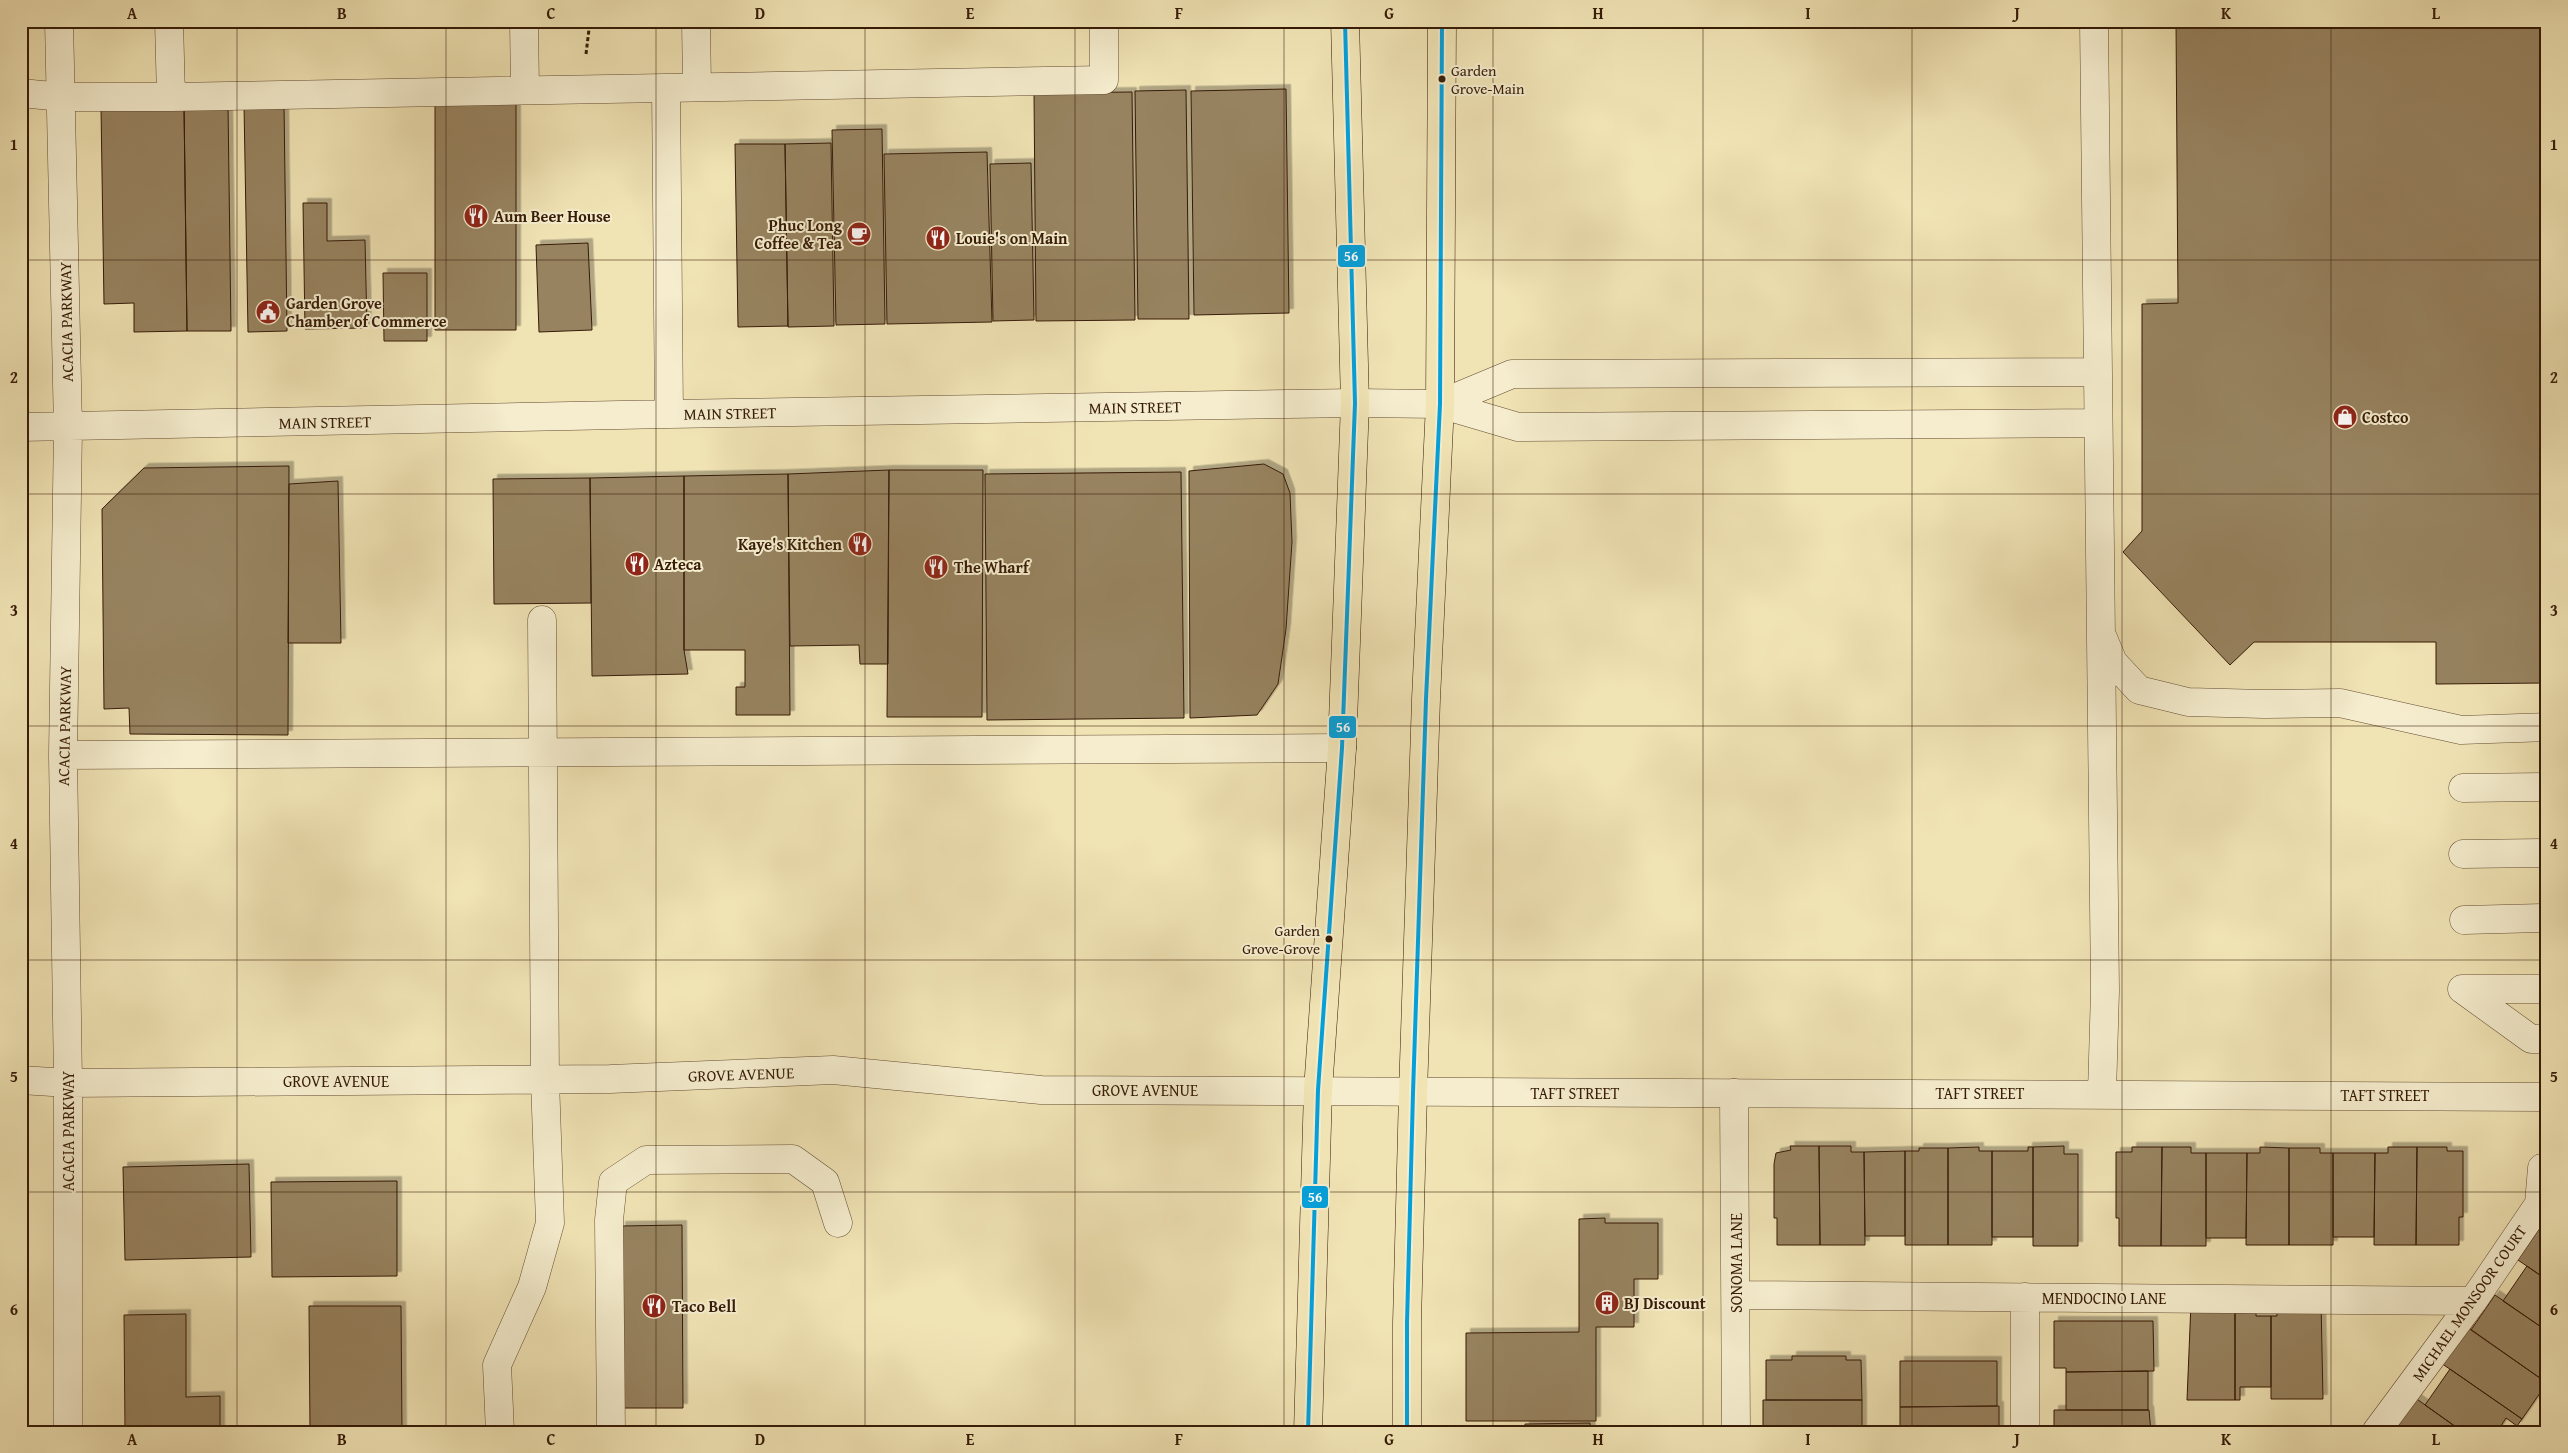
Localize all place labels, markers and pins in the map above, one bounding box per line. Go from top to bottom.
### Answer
place label: Garden Grove-Main [1451,60,1525,99]
marker: Garden Grove-Main [1437,74,1447,84]
restaurant icon: Aum Beer House [463,203,489,229]
place label: Aum Beer House [494,204,611,228]
place label: Phuc Long Coffee & Tea [754,213,843,255]
cafe icon: Phuc Long Coffee & Tea [846,221,872,247]
restaurant icon: Louie's on Main [925,225,951,251]
place label: Louie's on Main [956,226,1068,250]
place label: Garden Grove Chamber of Commerce [286,291,447,333]
public building icon: Garden Grove Chamber of Commerce [255,299,281,325]
shop icon: Costco [2332,404,2358,430]
place label: Costco [2362,405,2409,429]
restaurant icon: Kaye's Kitchen [847,531,873,557]
place label: Kaye's Kitchen [738,532,843,556]
restaurant icon: Azteca [624,551,650,577]
place label: Azteca [654,552,702,576]
restaurant icon: The Wharf [923,554,949,580]
place label: The Wharf [954,555,1031,579]
place label: Garden Grove-Grove [1242,920,1321,959]
marker: Garden Grove-Grove [1324,934,1334,944]
building icon: BJ Discount [1594,1290,1620,1316]
place label: BJ Discount [1624,1291,1706,1315]
restaurant icon: Taco Bell [641,1293,667,1319]
place label: Taco Bell [672,1294,736,1318]

